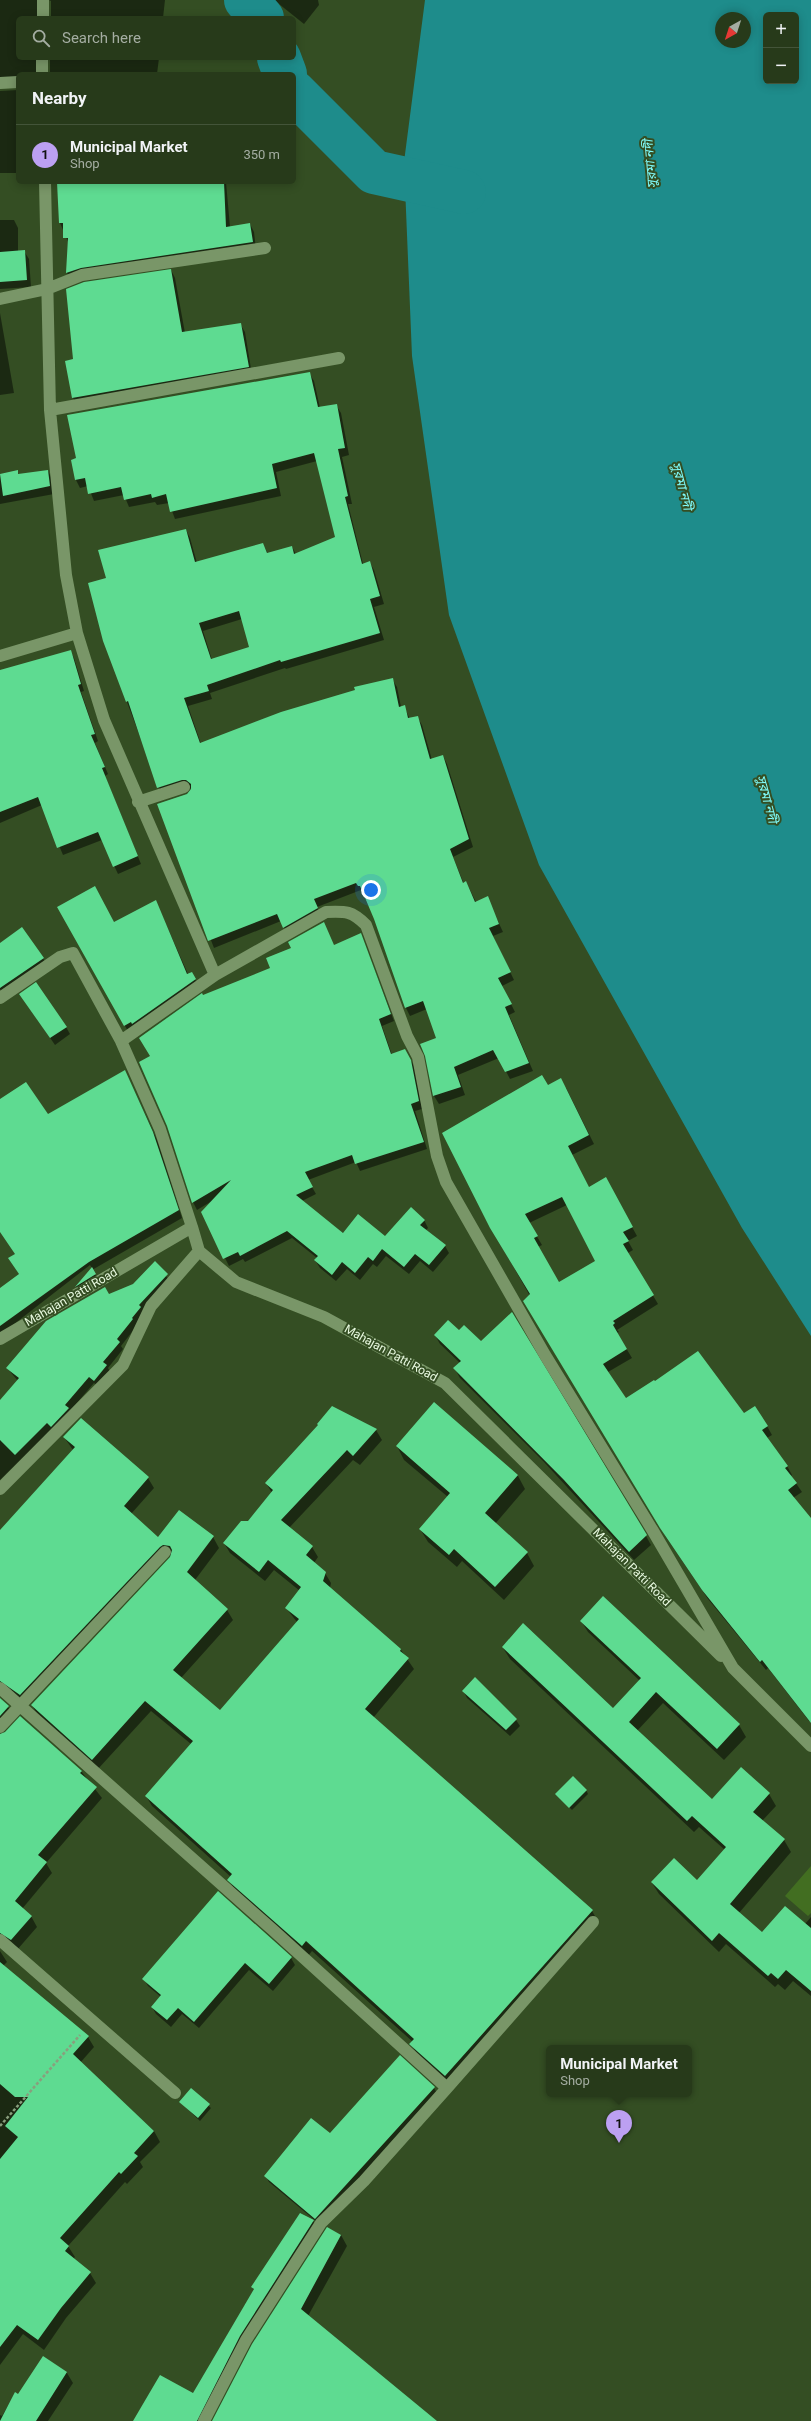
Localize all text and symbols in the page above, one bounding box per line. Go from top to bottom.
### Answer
north arrow [715,12,751,48]
map controls [763,12,799,84]
button: + [763,12,799,48]
search box [16,16,296,60]
icon: search [30,27,52,49]
text: Search here [62,29,141,47]
button: − [763,48,799,84]
text: Nearby [32,88,87,108]
water label: সুরমা নদী [640,136,660,189]
text: Municipal Market [70,138,188,156]
text: 1 [41,147,49,162]
text: 350 m [243,147,280,162]
text: Shop [70,156,100,171]
water label: সুরমা নদী [668,460,696,514]
water label: সুরমা নদী [753,773,781,827]
your location [361,880,381,900]
street label: Mahajan Patti Road [22,1265,120,1329]
street label: Mahajan Patti Road [342,1322,440,1384]
street label: Mahajan Patti Road [590,1525,674,1609]
popup [546,2045,692,2097]
text: Municipal Market [560,2055,678,2073]
text: Shop [560,2073,590,2088]
pin: 1 [606,2110,632,2143]

